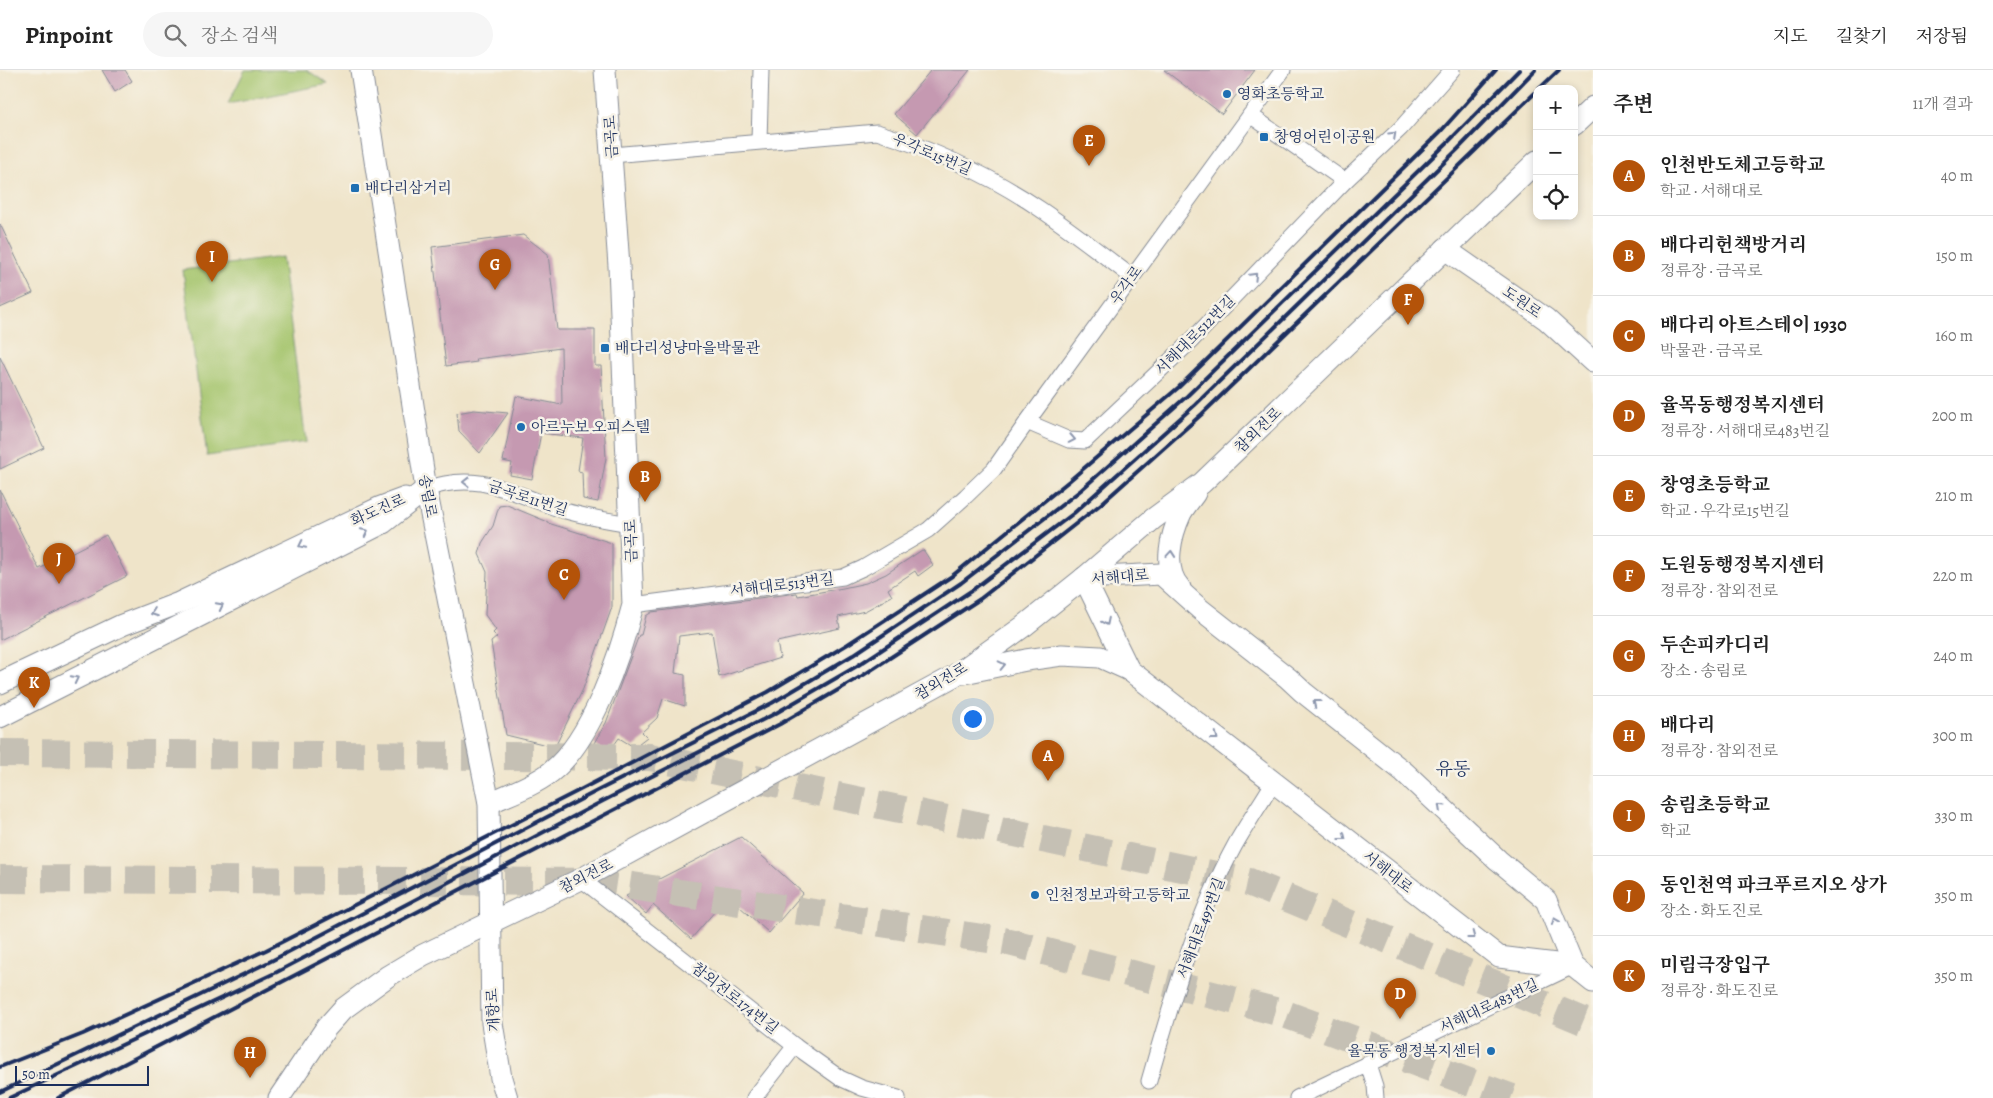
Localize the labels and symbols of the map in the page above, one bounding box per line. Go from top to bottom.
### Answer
place label: 영화초등학교 [1237,84,1324,104]
marker: 영화초등학교 [1221,88,1233,100]
street label: 금곡로 [599,114,622,159]
pin: E [1073,125,1105,166]
place label: 창영어린이공원 [1274,127,1375,147]
street label: 우각로15번길 [889,128,975,180]
marker: 창영어린이공원 [1258,131,1270,143]
one-way arrow [1388,132,1397,141]
place label: 배다리삼거리 [365,178,452,198]
marker: 배다리삼거리 [349,182,361,194]
pin: I [196,241,228,282]
pin: G [479,249,511,290]
street label: 우각로 [1105,261,1147,308]
one-way arrow [1248,272,1257,281]
street label: 도원로 [1498,281,1546,323]
pin: F [1392,284,1424,325]
street label: 서해대로512번길 [1151,291,1239,379]
place label: 배다리성냥마을박물관 [615,338,760,358]
marker: 배다리성냥마을박물관 [599,342,611,354]
street label: 참외전로 [1230,402,1286,457]
place label: 아르누보 오피스텔 [531,417,650,437]
marker: 아르누보 오피스텔 [515,421,527,433]
one-way arrow [1068,434,1077,444]
pin: B [629,461,661,502]
street label: 송림로 [414,473,442,520]
street label: 금곡로11번길 [486,476,570,520]
one-way arrow [462,477,470,487]
street label: 화도진로 [347,489,409,531]
street label: 금곡로 [620,518,642,563]
one-way arrow [359,528,368,538]
one-way arrow [298,538,307,548]
pin: J [43,543,75,584]
one-way arrow [1165,550,1176,558]
pin: C [548,559,580,600]
street label: 서해대로 [1090,564,1150,589]
street label: 서해대로513번길 [729,569,835,601]
one-way arrow [215,602,224,612]
one-way arrow [150,607,159,617]
one-way arrow [1100,617,1110,626]
street label: 참외전로 [911,657,971,704]
one-way arrow [998,660,1006,671]
pin: K [18,667,50,708]
one-way arrow [70,675,79,685]
one-way arrow [1313,700,1322,709]
your location [960,706,986,732]
one-way arrow [1209,732,1218,740]
pin: A [1032,740,1064,781]
district label: 유동 [1436,757,1470,781]
one-way arrow [1438,804,1447,813]
one-way arrow [1337,831,1347,840]
street label: 서해대로 [1359,846,1417,898]
street label: 참외전로 [556,854,617,898]
street label: 서해대로497번길 [1173,875,1229,981]
place label: 인천정보과학고등학교 [1045,885,1190,905]
marker: 인천정보과학고등학교 [1029,889,1041,901]
one-way arrow [1550,917,1561,926]
one-way arrow [1466,930,1476,939]
street label: 참외전로174번길 [687,958,783,1038]
street label: 서해대로483번길 [1436,974,1542,1038]
pin: D [1384,978,1416,1019]
street label: 개항로 [482,987,504,1032]
pin: H [234,1037,266,1078]
place label: 율목동 행정복지센터 [1348,1041,1481,1061]
marker: 율목동 행정복지센터 [1485,1045,1497,1057]
scale bar [15,1063,149,1086]

